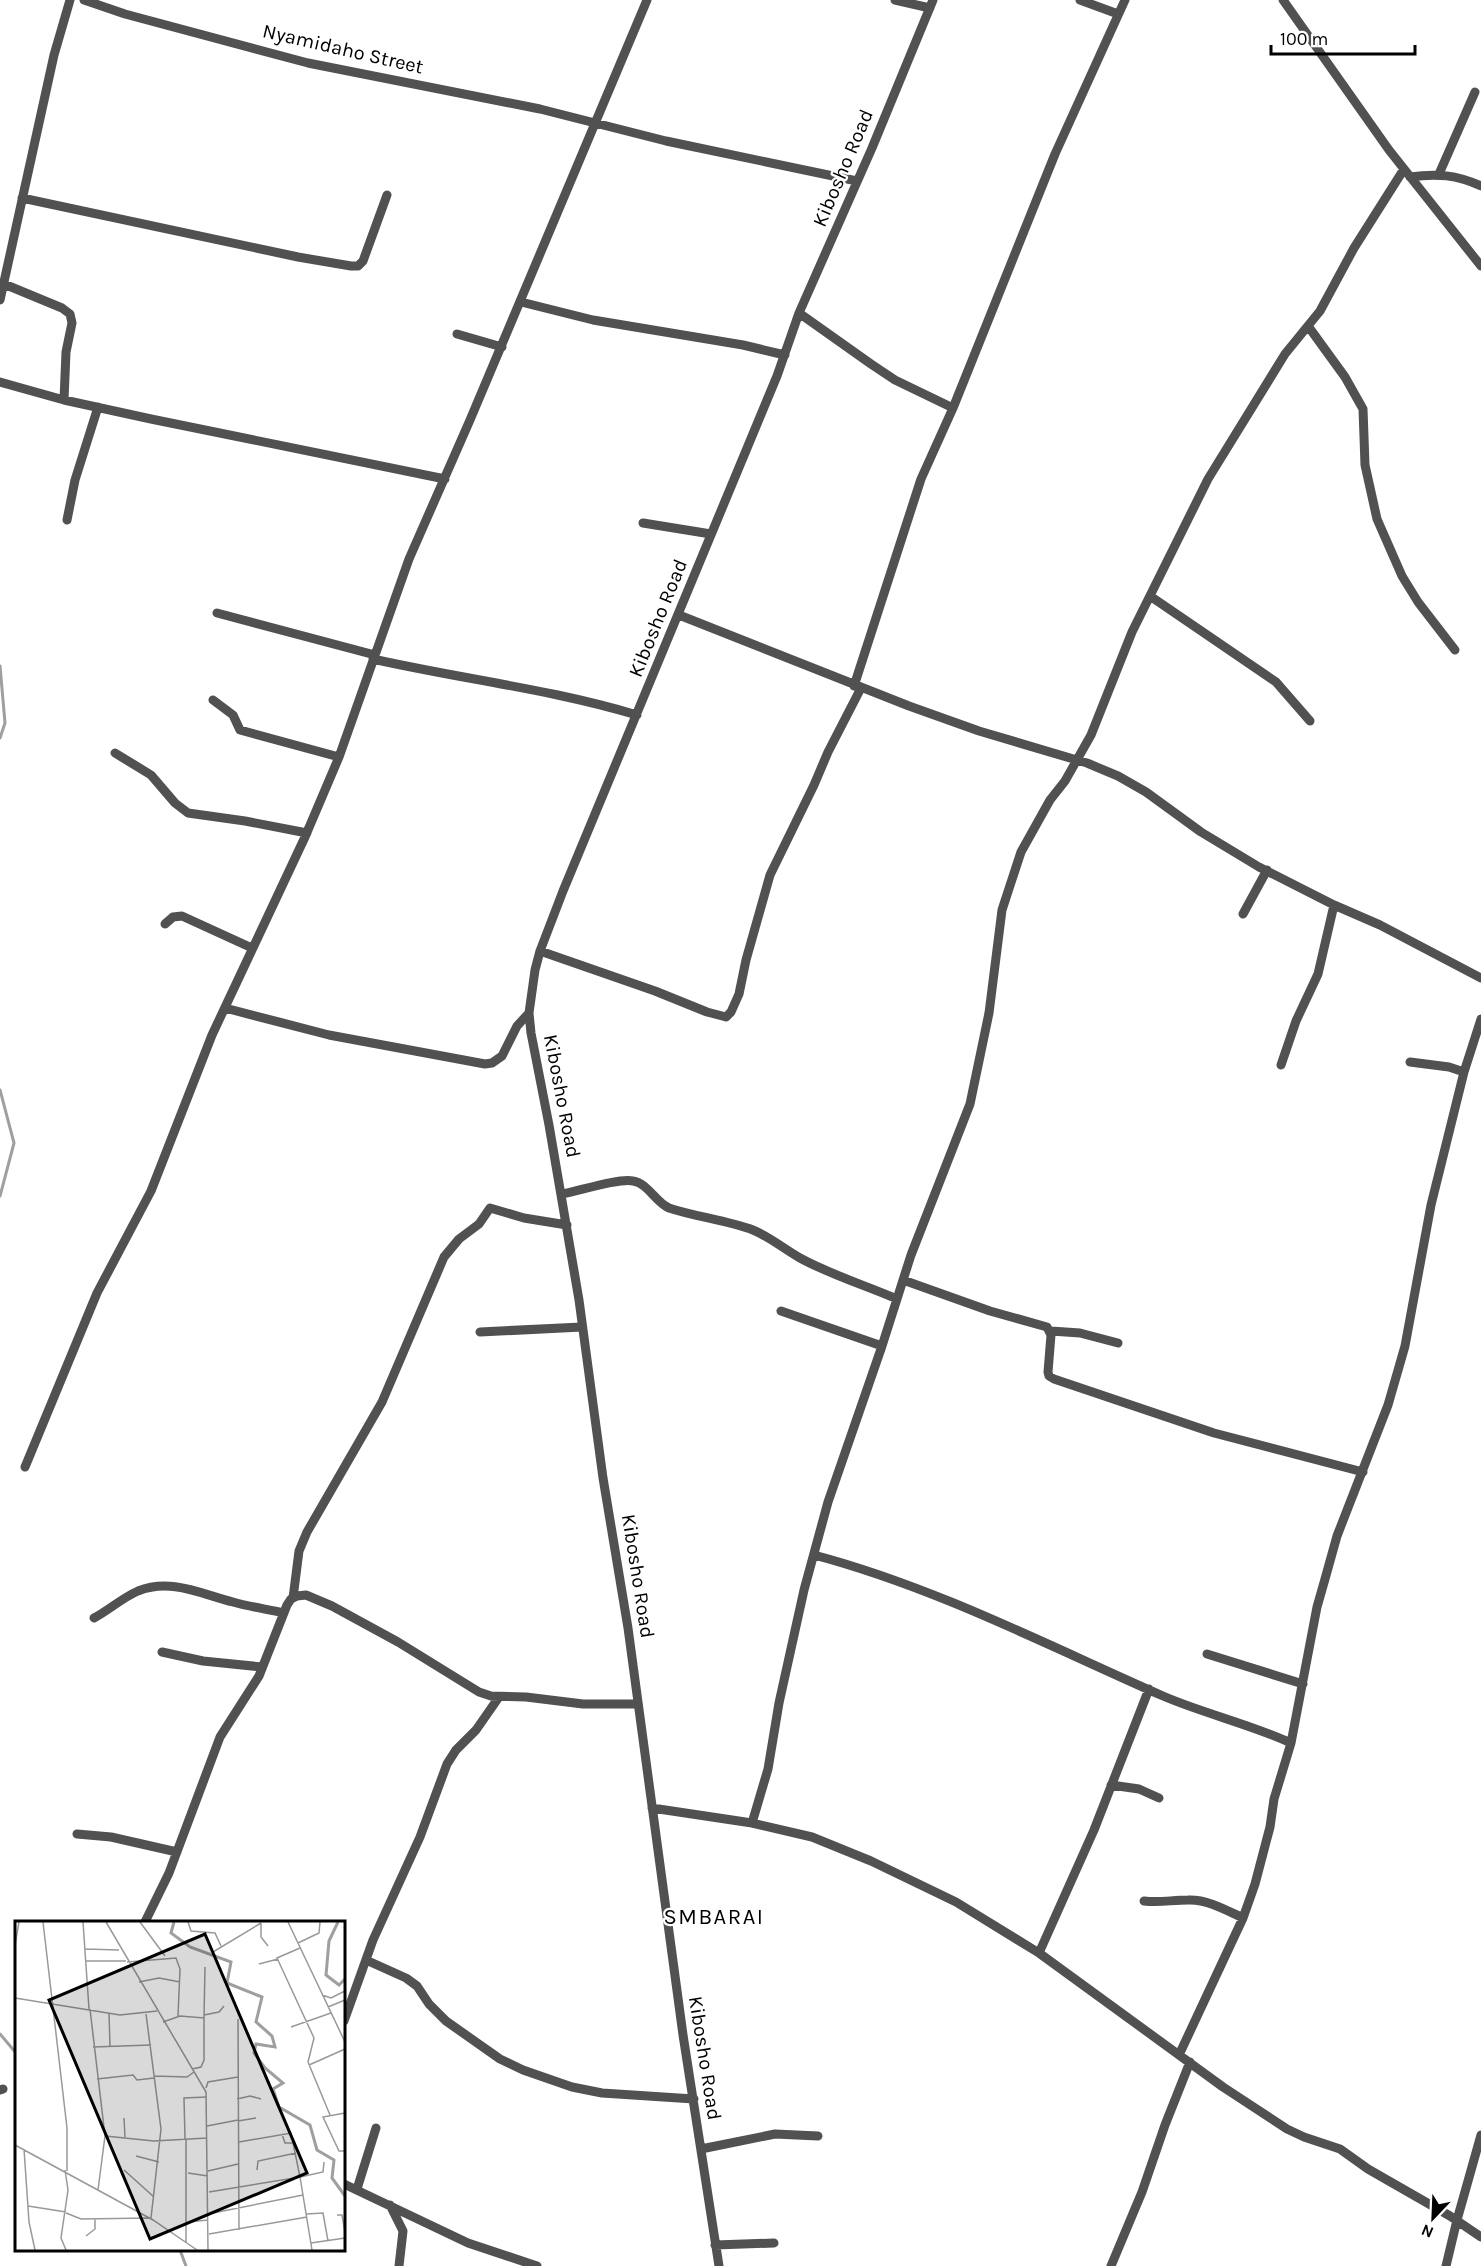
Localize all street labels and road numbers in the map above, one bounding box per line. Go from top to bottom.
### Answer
street label: Nyamidaho Street [260,19,426,79]
street label: Kibosho Road [808,106,878,230]
street label: Kibosho Road [624,556,692,680]
street label: Kibosho Road [539,1032,585,1160]
street label: Kibosho Road [617,1512,659,1640]
street label: Kibosho Road [684,1994,726,2122]

